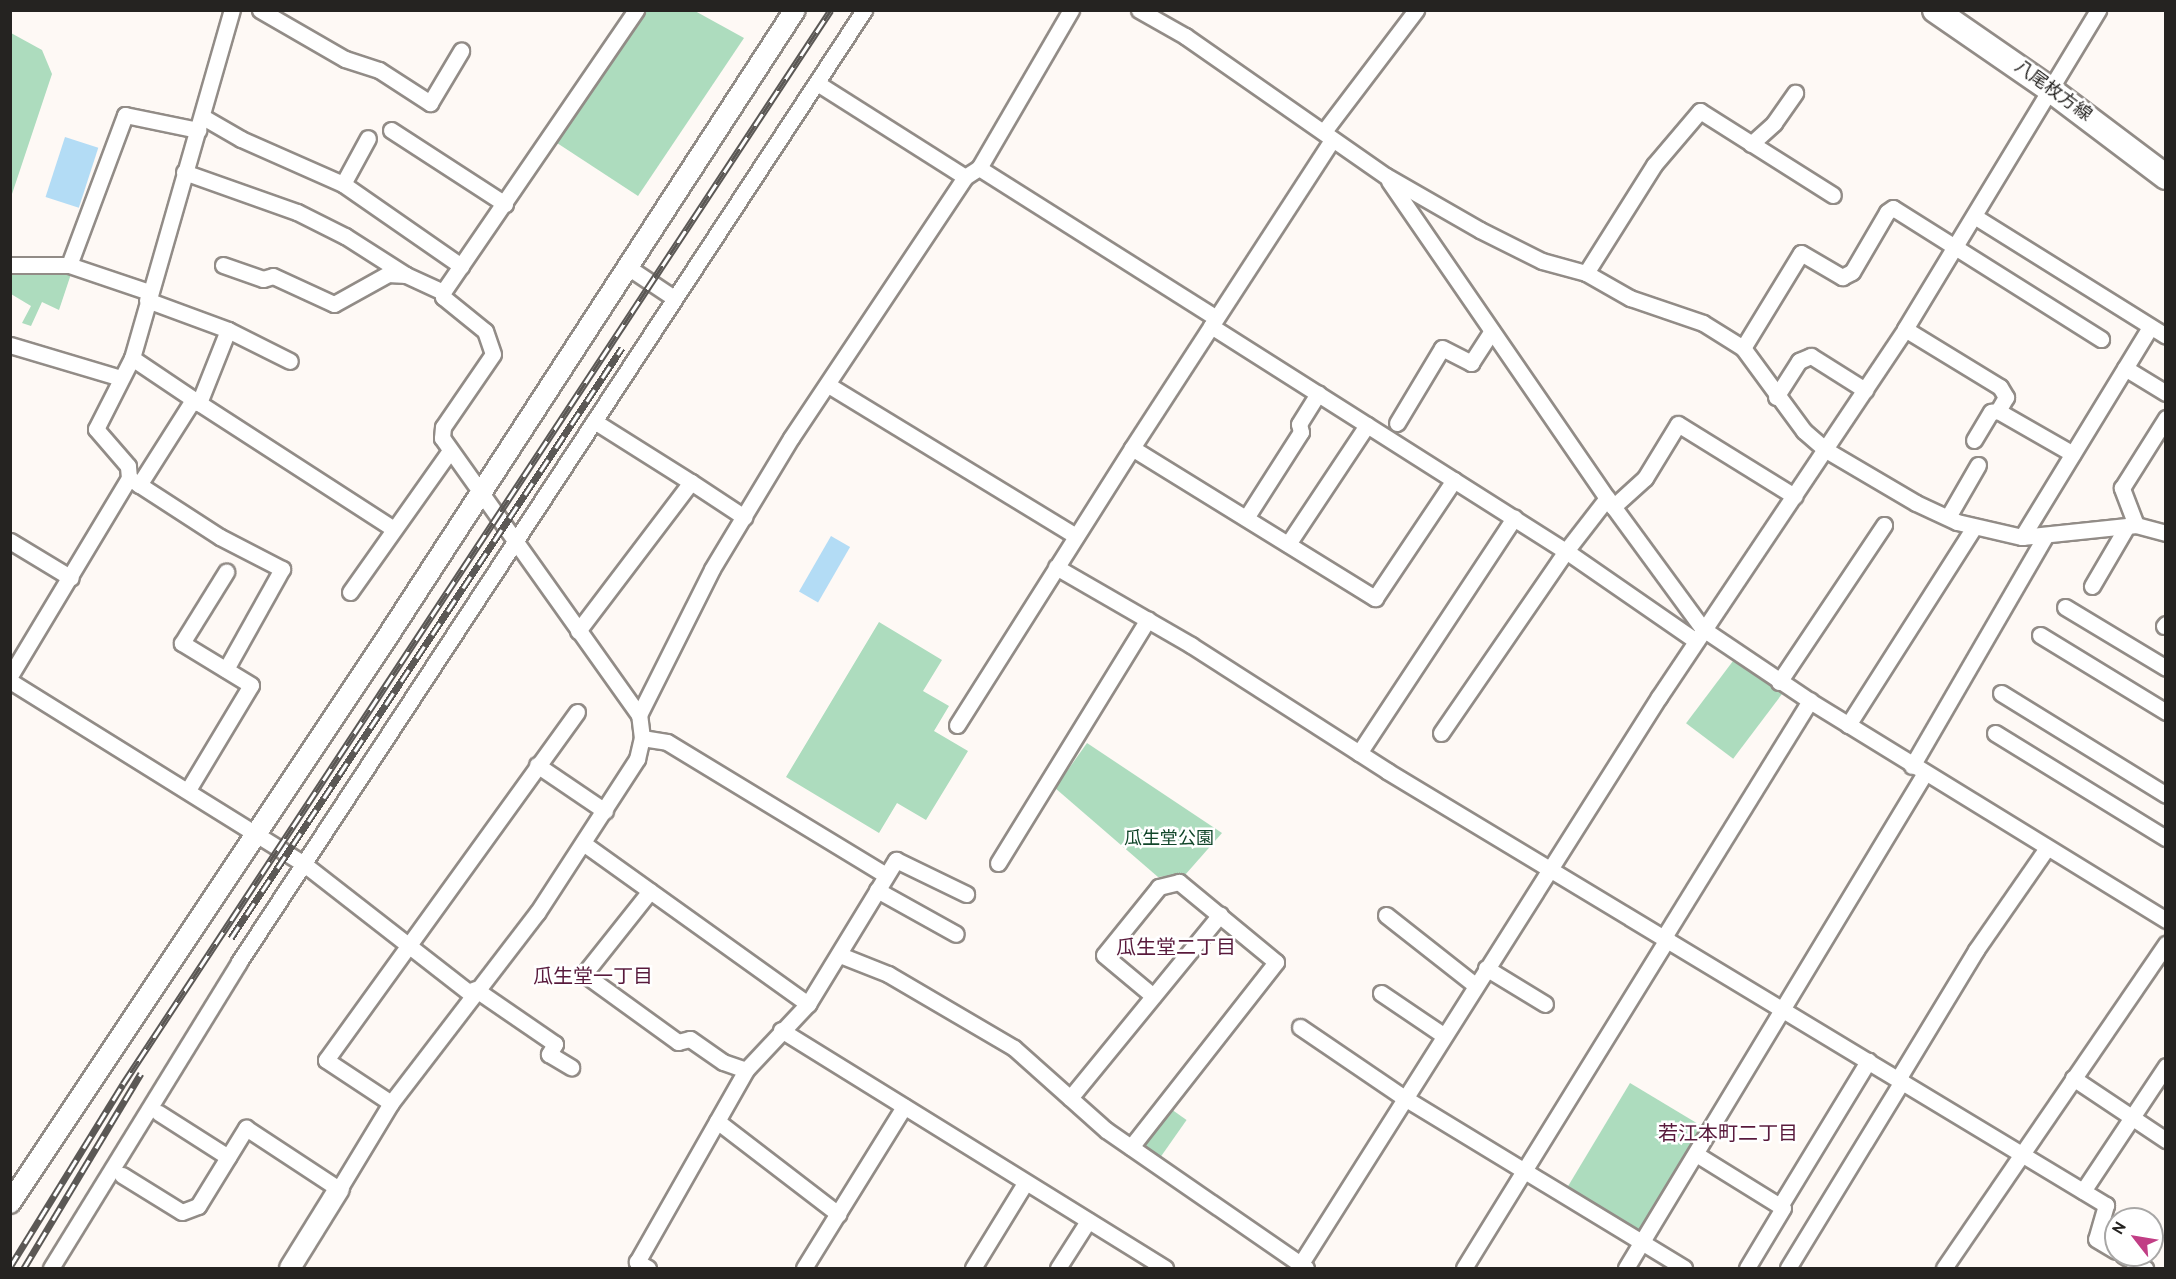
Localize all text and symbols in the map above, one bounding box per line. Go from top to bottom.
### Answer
street label: 八尾枚方線 [2009,57,2095,127]
park label: 瓜生堂公園 [1124,829,1214,851]
district label: 瓜生堂二丁目 [1116,937,1236,961]
district label: 瓜生堂一丁目 [533,966,653,990]
district label: 若江本町二丁目 [1658,1123,1798,1147]
north arrow [2104,1207,2164,1267]
text: N [2109,1219,2132,1239]

